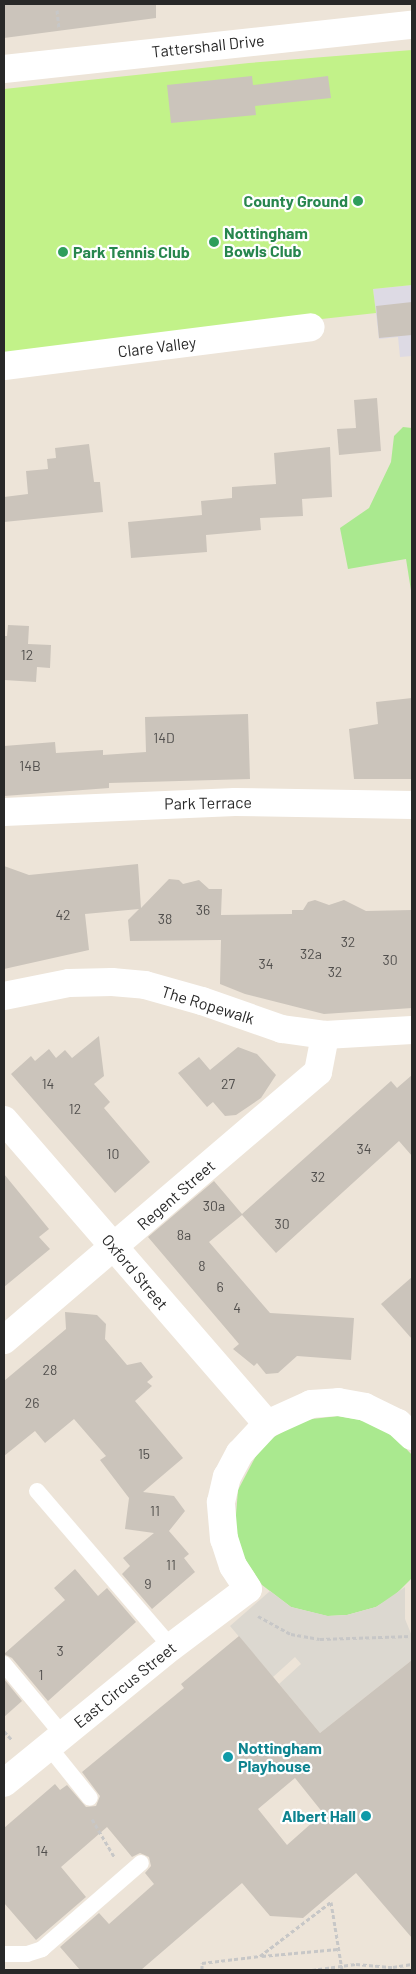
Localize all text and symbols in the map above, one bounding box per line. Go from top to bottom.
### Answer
street label: Tattershall Drive [151,31,265,61]
place label: County Ground [243,191,348,211]
marker: County Ground [352,195,364,207]
place label: Nottingham Bowls Club [224,223,308,261]
marker: Nottingham Bowls Club [208,236,220,248]
place label: Park Tennis Club [73,242,190,262]
marker: Park Tennis Club [57,246,69,258]
street label: Clare Valley [117,333,197,361]
house number: 12 [21,647,33,663]
house number: 14D [153,730,175,746]
house number: 14B [19,758,41,774]
street label: Park Terrace [164,793,252,813]
house number: 36 [196,902,210,918]
house number: 42 [55,907,71,923]
house number: 38 [158,911,172,927]
house number: 32 [341,934,355,950]
house number: 32a [300,946,322,962]
house number: 30 [382,952,398,968]
house number: 34 [259,956,273,972]
house number: 32 [328,964,342,980]
street label: The Ropewalk [159,982,257,1028]
house number: 14 [42,1076,54,1092]
house number: 27 [221,1076,235,1092]
house number: 12 [69,1101,81,1117]
house number: 34 [357,1141,371,1157]
house number: 10 [107,1146,119,1162]
street label: Regent Street [133,1156,219,1234]
house number: 32 [311,1169,325,1185]
house number: 30a [203,1198,225,1214]
house number: 30 [274,1216,290,1232]
house number: 8a [177,1227,191,1243]
street label: Oxford Street [98,1230,172,1314]
house number: 8 [198,1258,206,1274]
house number: 6 [216,1279,224,1295]
house number: 4 [233,1300,241,1316]
house number: 28 [43,1362,57,1378]
house number: 26 [25,1395,39,1411]
house number: 15 [138,1446,150,1462]
house number: 11 [150,1503,160,1519]
house number: 11 [166,1557,176,1573]
house number: 9 [144,1576,152,1592]
street label: East Circus Street [70,1638,180,1732]
house number: 3 [56,1643,64,1659]
house number: 1 [39,1667,43,1683]
place label: Nottingham Playhouse [238,1738,322,1776]
marker: Nottingham Playhouse [222,1751,234,1763]
place label: Albert Hall [282,1806,356,1826]
marker: Albert Hall [360,1810,372,1822]
house number: 14 [36,1843,48,1859]

